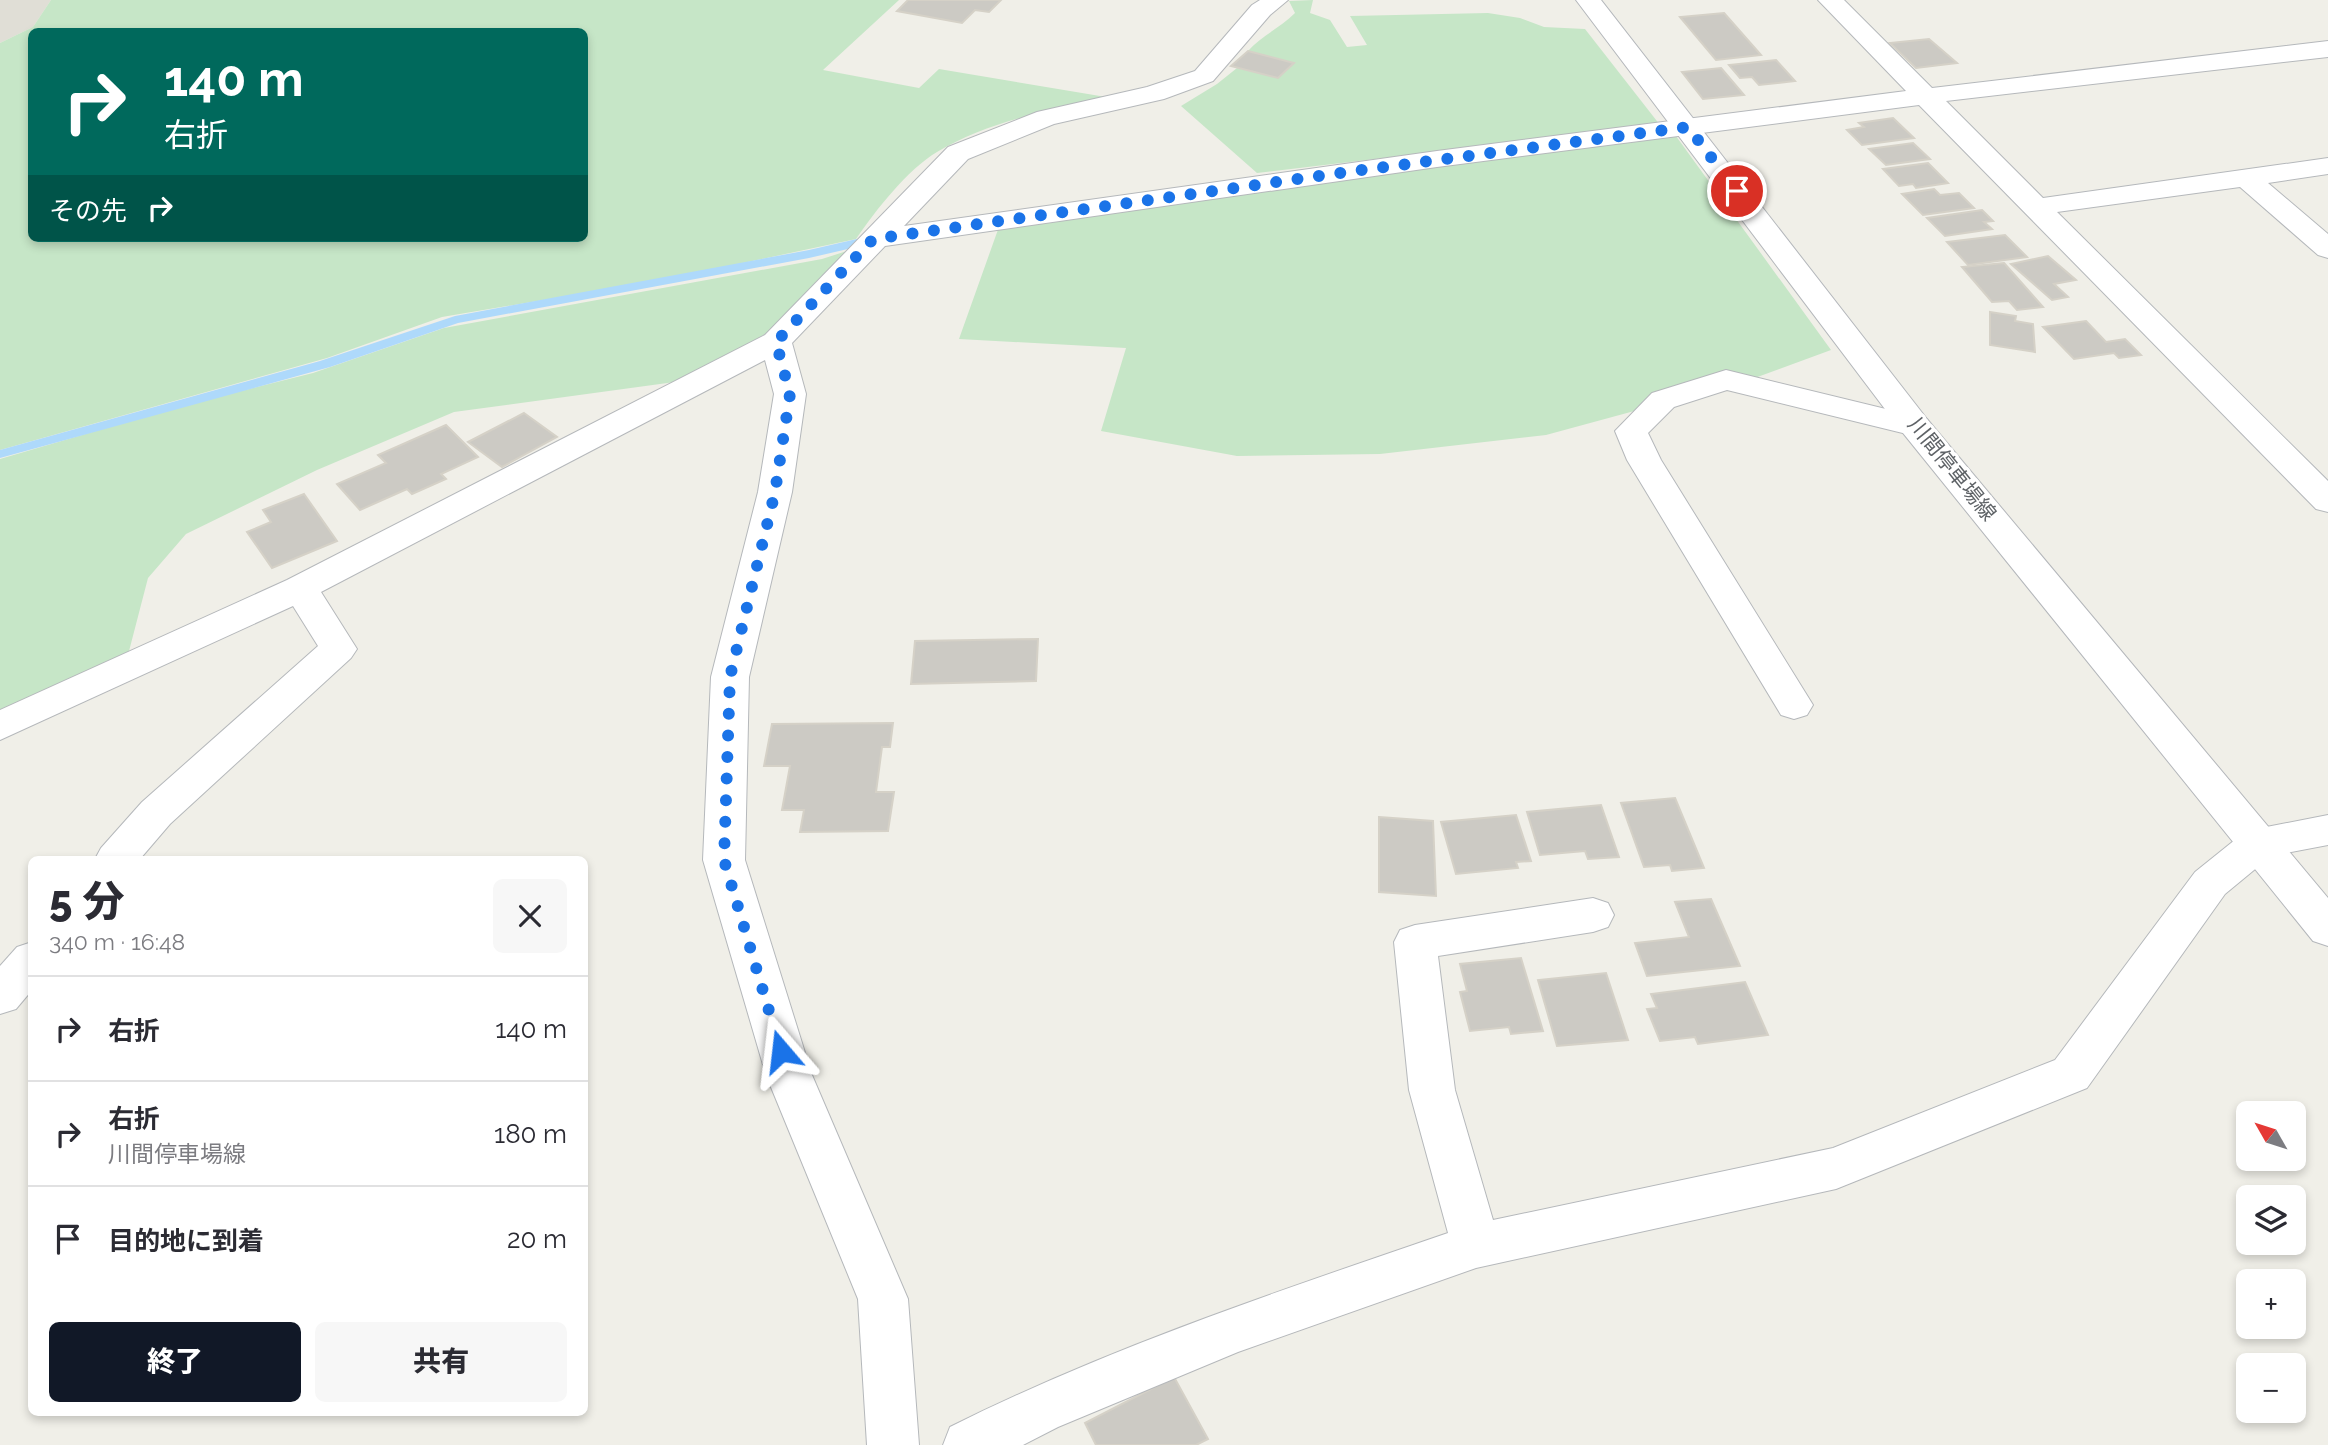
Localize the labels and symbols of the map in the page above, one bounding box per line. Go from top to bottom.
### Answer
pin [1707,161,1767,221]
street label: 川間停車場線 [1903,412,2002,526]
position arrow [744,1014,818,1088]
north arrow [2236,1101,2306,1171]

